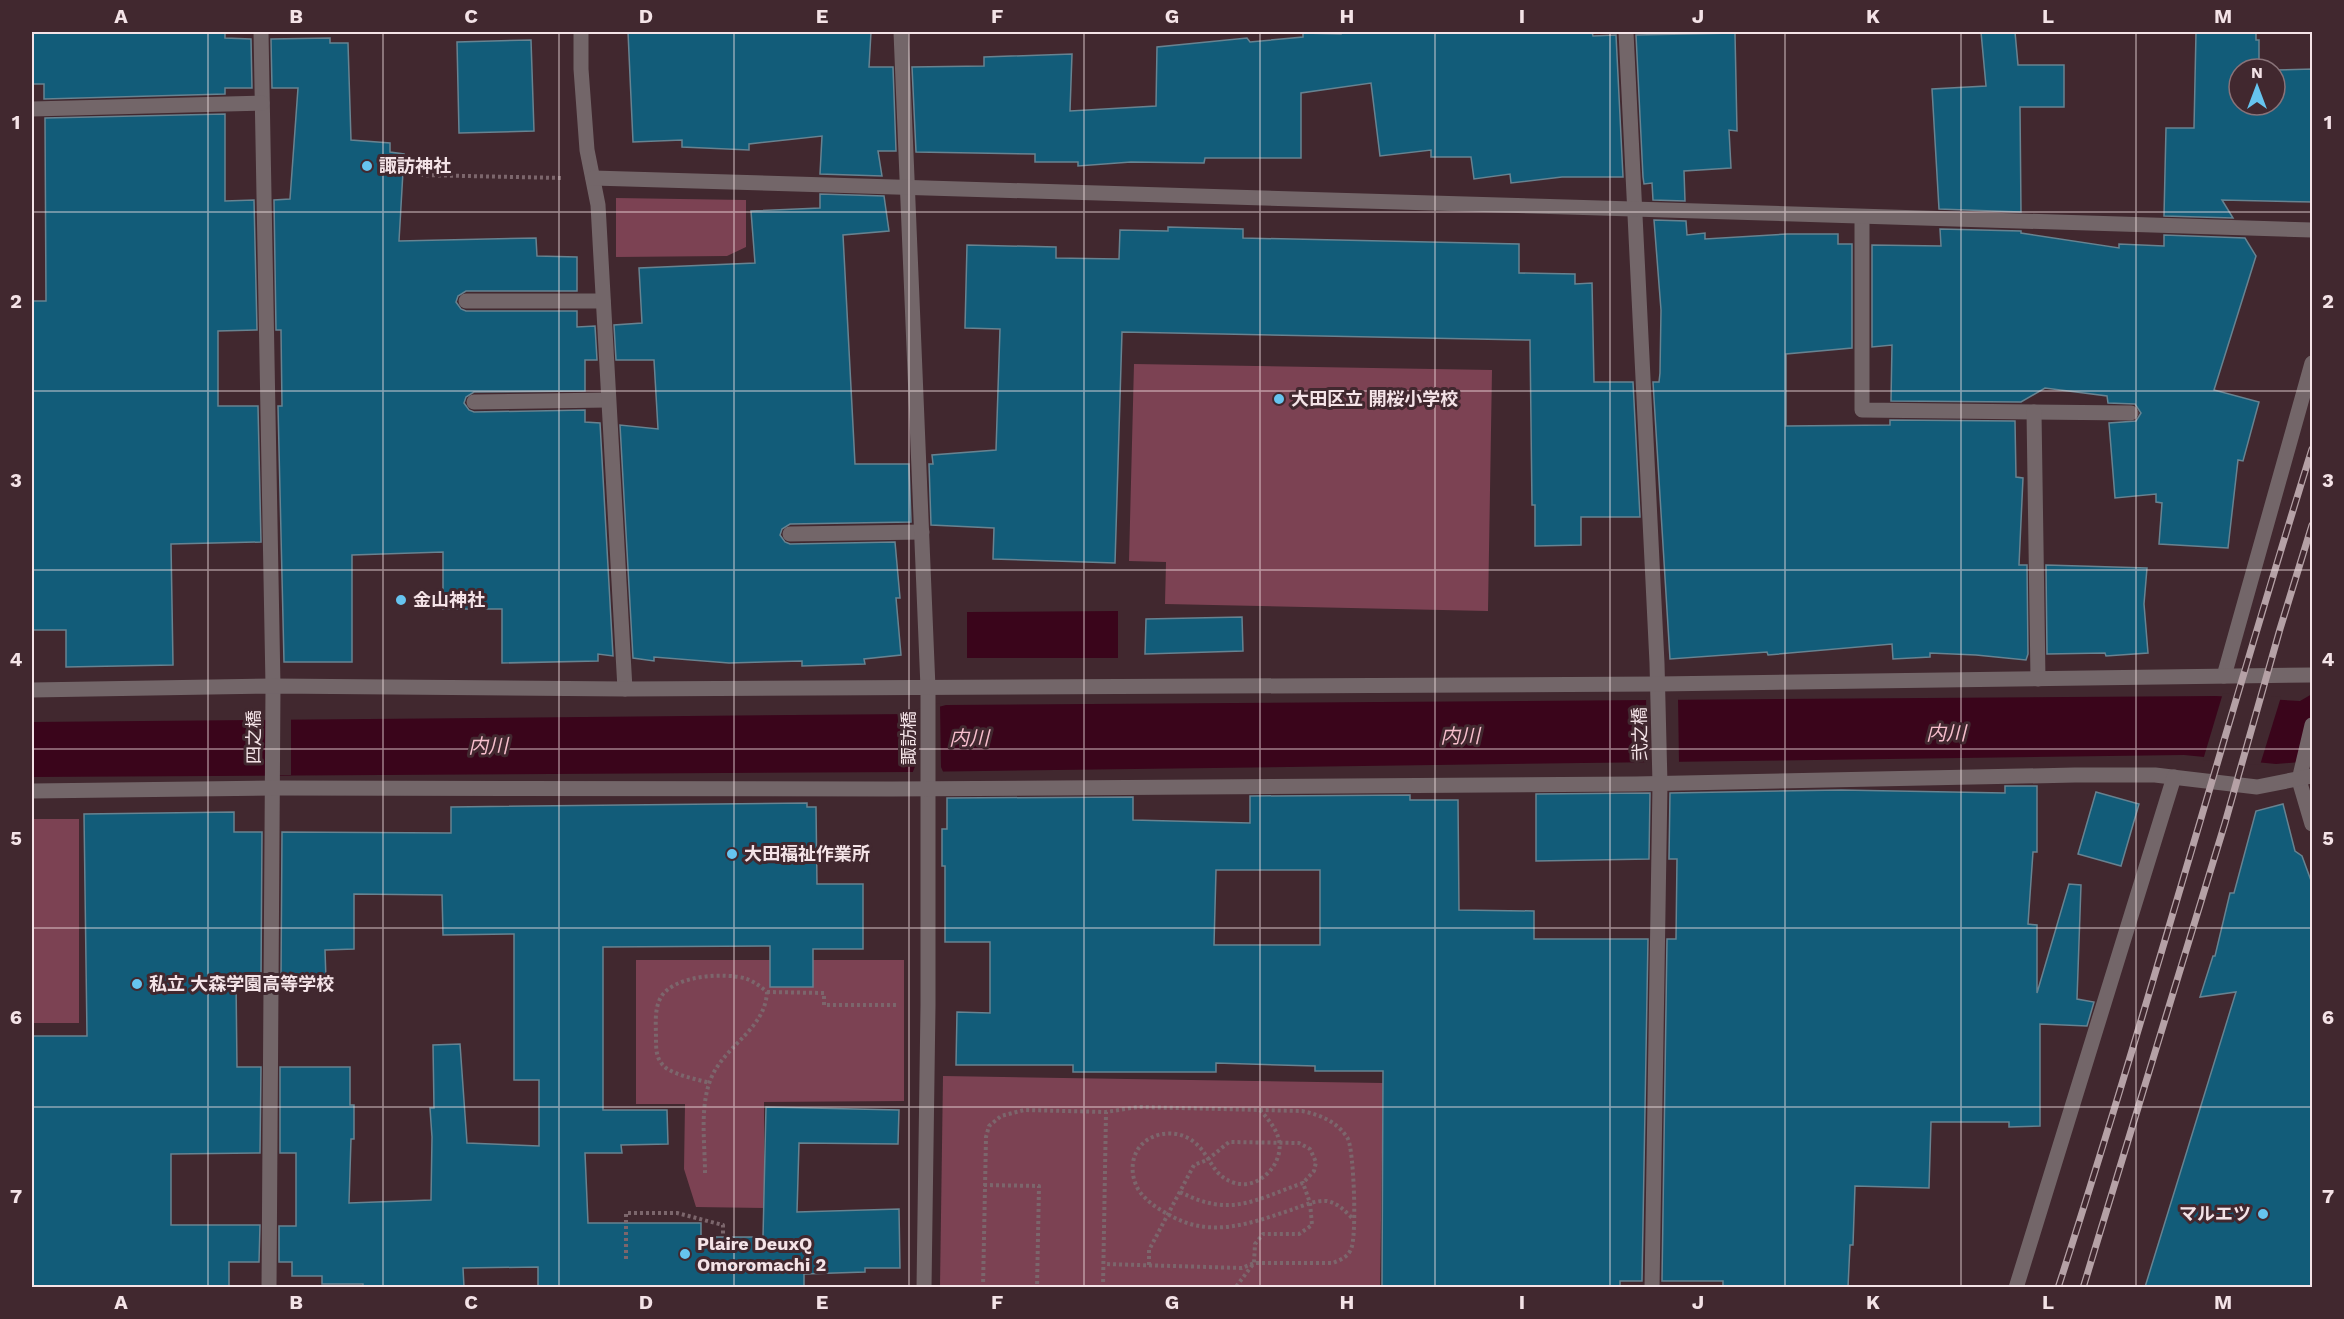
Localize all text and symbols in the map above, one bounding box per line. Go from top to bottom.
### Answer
text: A [114,4,128,28]
text: B [289,4,303,28]
text: C [464,4,478,28]
text: D [639,4,653,28]
text: E [816,4,828,28]
text: F [991,4,1003,28]
text: G [1165,4,1179,28]
text: H [1340,4,1354,28]
text: I [1519,4,1525,28]
text: J [1692,4,1704,28]
text: K [1866,4,1880,28]
text: L [2042,4,2054,28]
text: M [2214,4,2232,28]
north arrow [2227,57,2287,117]
text: N [2251,63,2263,82]
text: 1 [12,110,20,134]
text: 1 [2324,110,2332,134]
place label: 諏訪神社 [379,155,451,176]
marker: 諏訪神社 [360,159,374,173]
text: 2 [10,289,22,313]
text: 2 [2322,289,2334,313]
place label: 大田区立 開桜小学校 [1291,388,1458,409]
marker: 大田区立 開桜小学校 [1272,392,1286,406]
text: 3 [10,468,22,492]
text: 3 [2322,468,2334,492]
place label: 金山神社 [413,589,485,610]
marker: 金山神社 [394,593,408,607]
text: 4 [10,647,23,671]
text: 4 [2322,647,2335,671]
street label: 弐之橋 [1629,707,1650,761]
street label: 四之橋 [243,710,264,764]
street label: 諏訪橋 [898,711,919,765]
water label: 内川 [1926,721,1968,745]
water label: 内川 [1440,724,1482,748]
water label: 内川 [949,726,991,750]
water label: 内川 [468,734,510,758]
text: 5 [10,826,22,850]
text: 5 [2322,826,2334,850]
place label: 大田福祉作業所 [744,843,870,864]
marker: 大田福祉作業所 [725,847,739,861]
place label: 私立 大森学園高等学校 [149,973,334,994]
marker: 私立 大森学園高等学校 [130,977,144,991]
text: 6 [10,1005,22,1029]
text: 6 [2322,1005,2334,1029]
text: 7 [10,1184,22,1208]
text: 7 [2322,1184,2334,1208]
place label: マルエツ [2179,1203,2251,1224]
marker: マルエツ [2256,1207,2270,1221]
place label: Plaire DeuxQ Omoromachi 2 [697,1233,826,1275]
marker: Plaire DeuxQ Omoromachi 2 [678,1247,692,1261]
text: A [114,1290,128,1314]
text: B [289,1290,303,1314]
text: C [464,1290,478,1314]
text: D [639,1290,653,1314]
text: E [816,1290,828,1314]
text: F [991,1290,1003,1314]
text: G [1165,1290,1179,1314]
text: H [1340,1290,1354,1314]
text: I [1519,1290,1525,1314]
text: J [1692,1290,1704,1314]
text: K [1866,1290,1880,1314]
text: L [2042,1290,2054,1314]
text: M [2214,1290,2232,1314]

